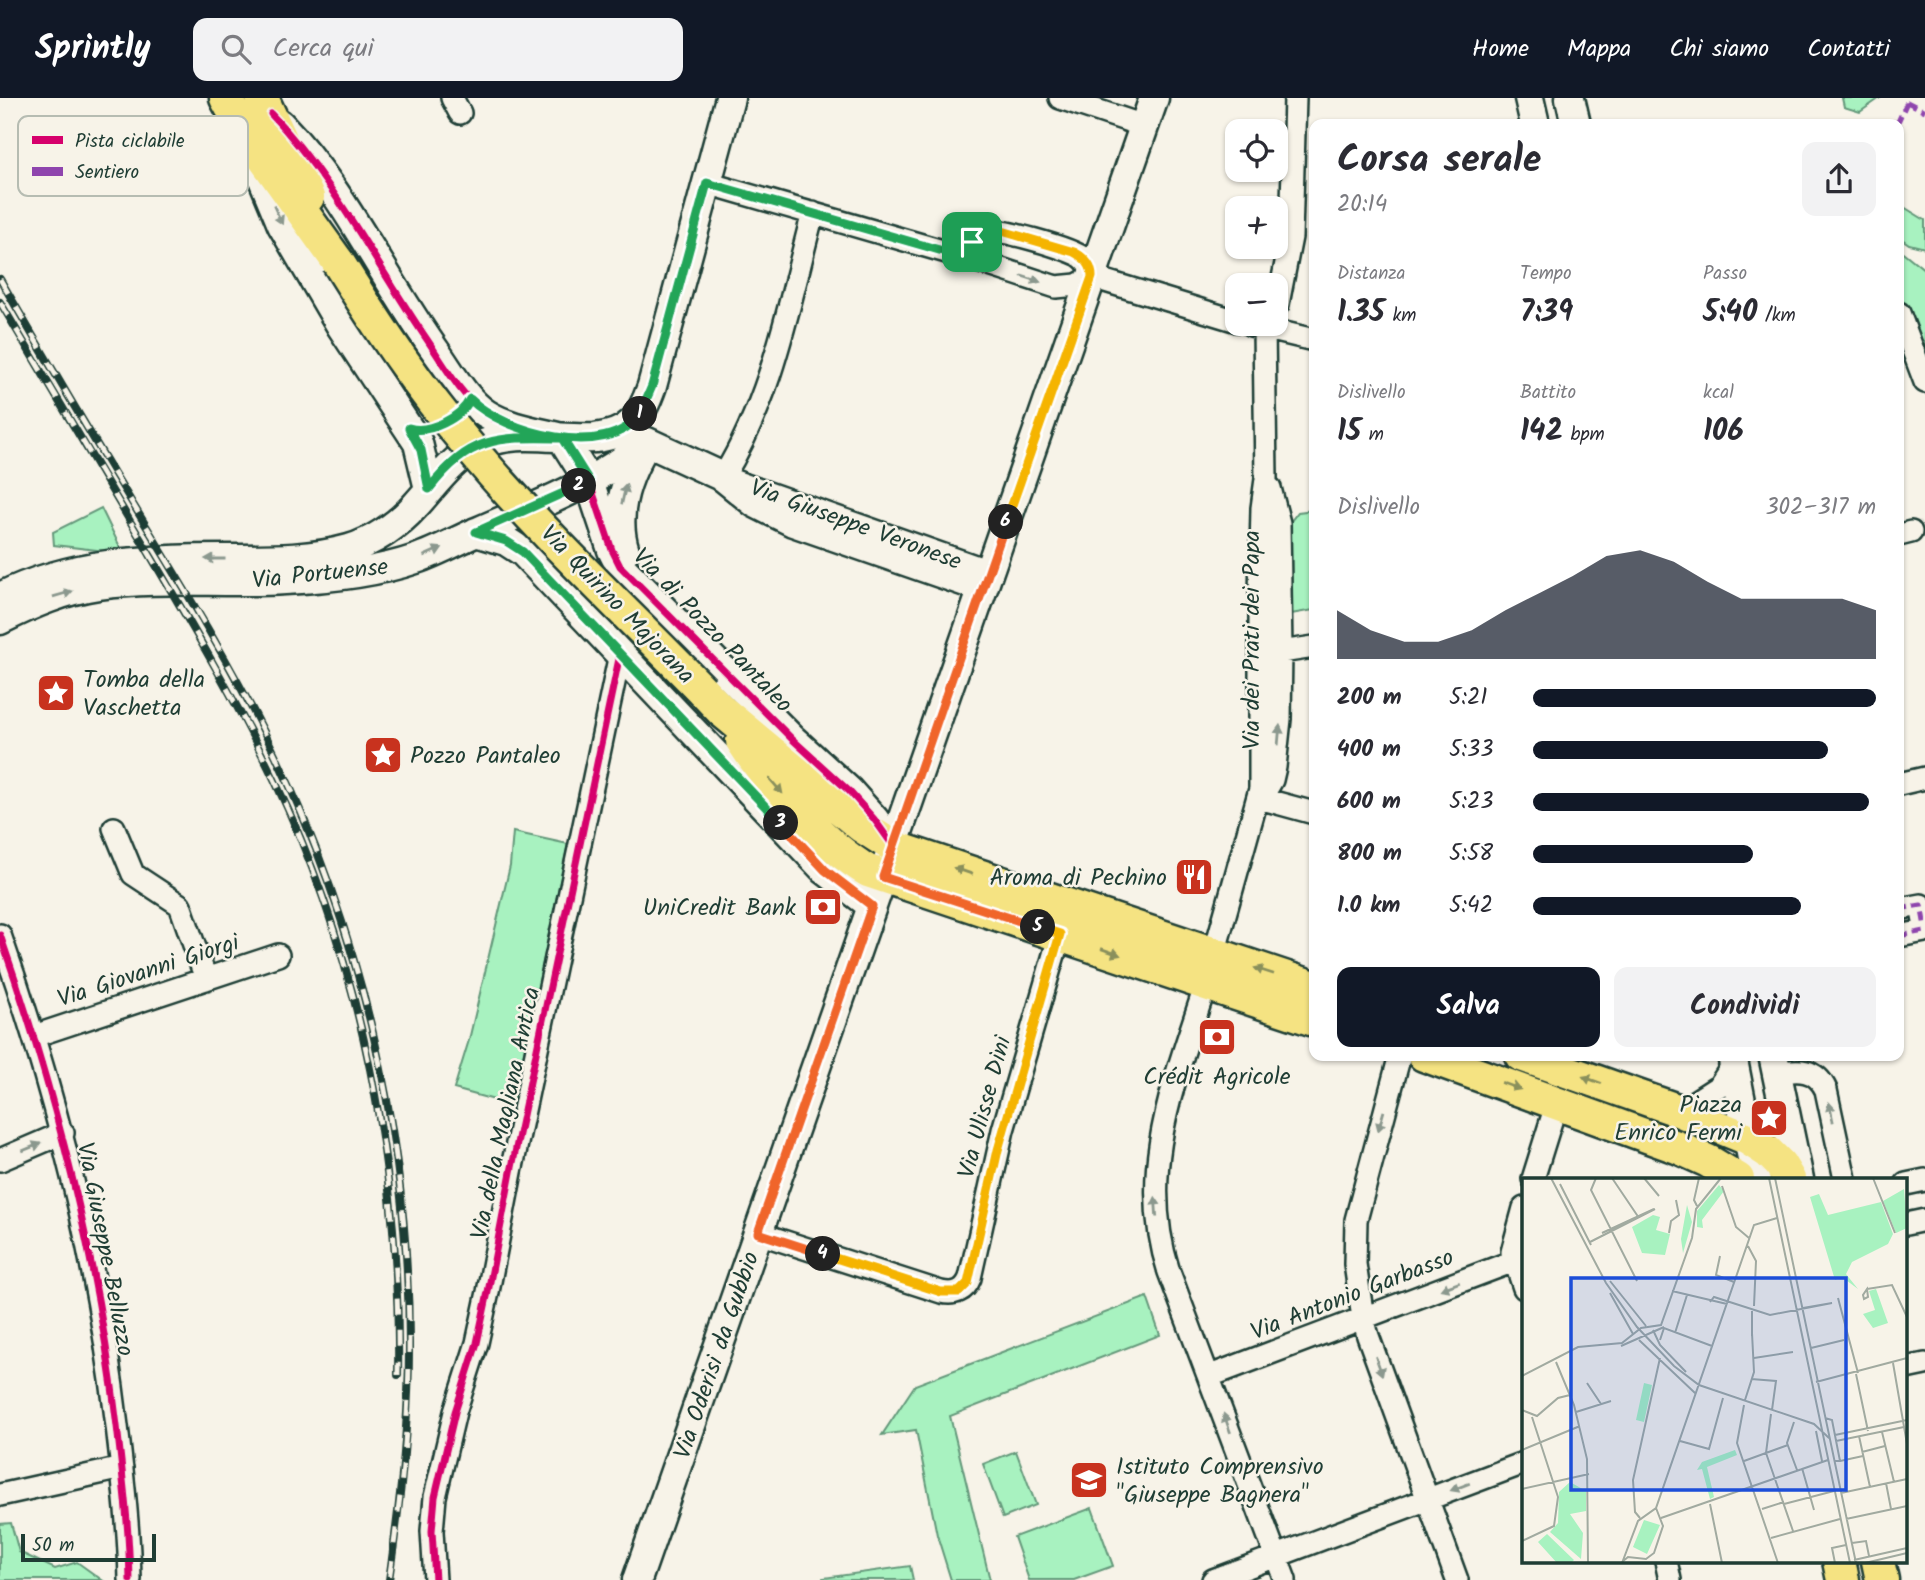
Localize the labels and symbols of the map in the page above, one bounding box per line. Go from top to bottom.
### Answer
legend [18,116,248,196]
text: Pista ciclabile [75,127,185,157]
text: Sentiero [75,158,139,188]
one-way arrow [272,205,283,225]
pin [942,212,1002,272]
one-way arrow [1021,274,1042,284]
pin: 1 [622,396,658,432]
pin: 2 [562,468,596,504]
street label: Via Giuseppe Veronese [744,469,967,582]
one-way arrow [619,483,630,505]
pin: 6 [988,504,1024,540]
street label: Via Quirino Majorana [530,516,704,694]
street label: Via dei Prati dei Papa [1233,530,1272,750]
street label: Via di Pozzo Pantaleo [622,539,802,723]
one-way arrow [422,546,443,557]
street label: Via Portuense [250,548,390,601]
one-way arrow [204,553,226,565]
one-way arrow [52,588,74,599]
place label: Tomba della Vaschetta [83,661,205,728]
place icon: Tomba della Vaschetta [35,672,77,714]
one-way arrow [1274,724,1285,746]
place icon: Pozzo Pantaleo [362,734,404,776]
place label: Pozzo Pantaleo [410,737,561,776]
one-way arrow [768,777,783,794]
pin: 3 [764,806,798,840]
restaurant icon: Aroma di Pechino [1173,856,1215,898]
place label: Aroma di Pechino [990,859,1167,898]
one-way arrow [953,865,974,876]
bank icon: UniCredit Bank [802,886,844,928]
place label: UniCredit Bank [643,889,797,928]
pin: 5 [1020,910,1056,944]
street label: Via Giovanni Giorgi [52,923,246,1019]
one-way arrow [1100,947,1121,958]
one-way arrow [1253,965,1274,975]
street label: Via della Magliana Antica [461,983,552,1243]
bank icon: Crédit Agricole [1196,1016,1238,1058]
street label: Via Ulisse Dini [948,1031,1023,1183]
place label: Crédit Agricole [1143,1058,1291,1097]
one-way arrow [1582,1074,1603,1085]
one-way arrow [1501,1081,1522,1092]
place label: Piazza Enrico Fermi [1614,1086,1743,1153]
place icon: Piazza Enrico Fermi [1748,1097,1790,1139]
one-way arrow [1825,1101,1836,1123]
one-way arrow [1376,1111,1386,1132]
street label: Via Giuseppe Belluzzo [65,1139,144,1360]
one-way arrow [21,1141,42,1152]
inset map [1522,1178,1908,1562]
one-way arrow [1150,1196,1161,1218]
pin: 4 [806,1236,840,1272]
street label: Via Antonio Garbasso [1245,1239,1460,1352]
street label: Via Oderisi da Gubbio [664,1246,771,1464]
one-way arrow [1439,1280,1460,1291]
one-way arrow [1374,1356,1385,1377]
one-way arrow [1221,1412,1232,1433]
place label: Istituto Comprensivo "Giuseppe Bagnera" [1116,1448,1324,1515]
school or university icon: Istituto Comprensivo "Giuseppe Bagnera" [1068,1459,1110,1501]
one-way arrow [1450,1482,1471,1493]
scale bar [21,1531,156,1563]

